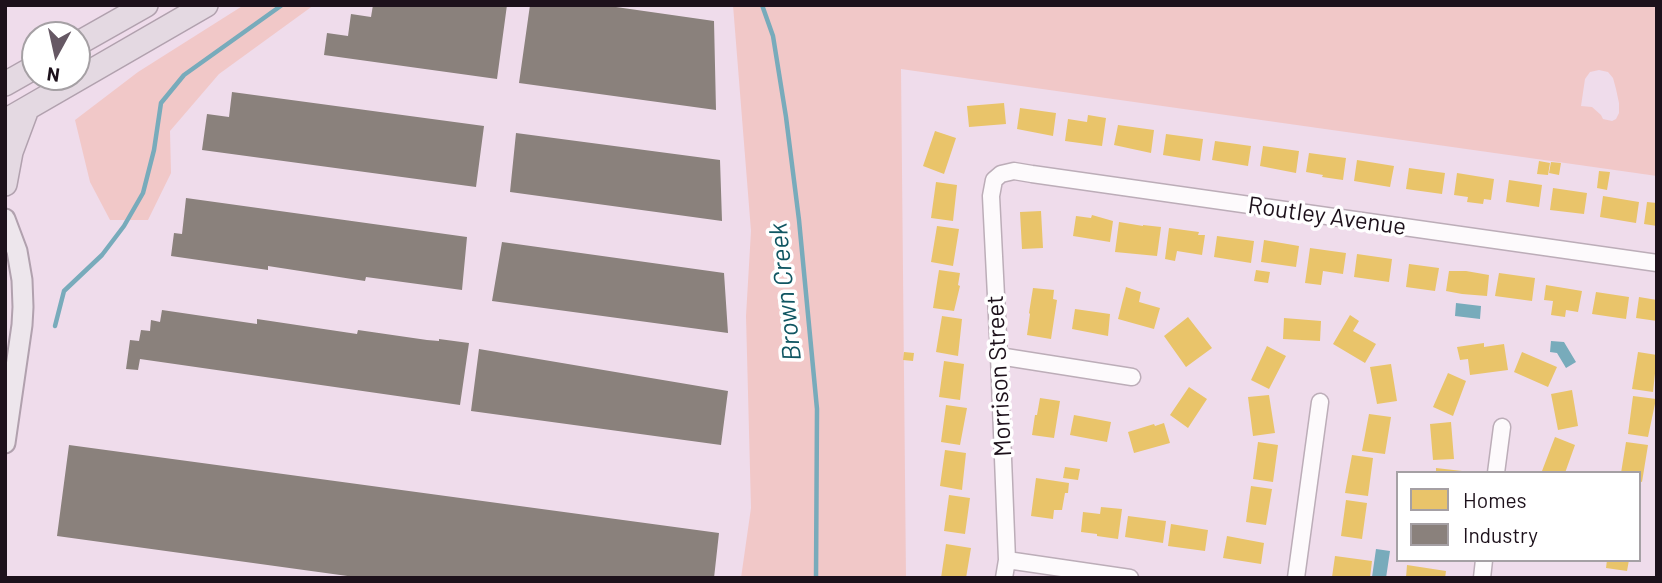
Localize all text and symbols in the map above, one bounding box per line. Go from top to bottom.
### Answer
north arrow [21,21,91,91]
text: N [45,63,61,88]
street label: Routley Avenue [1246,191,1408,241]
water label: Brown Creek [762,221,808,363]
street label: Morrison Street [980,295,1018,457]
legend [1396,471,1641,562]
text: Homes [1463,487,1527,512]
text: Industry [1463,522,1538,547]

